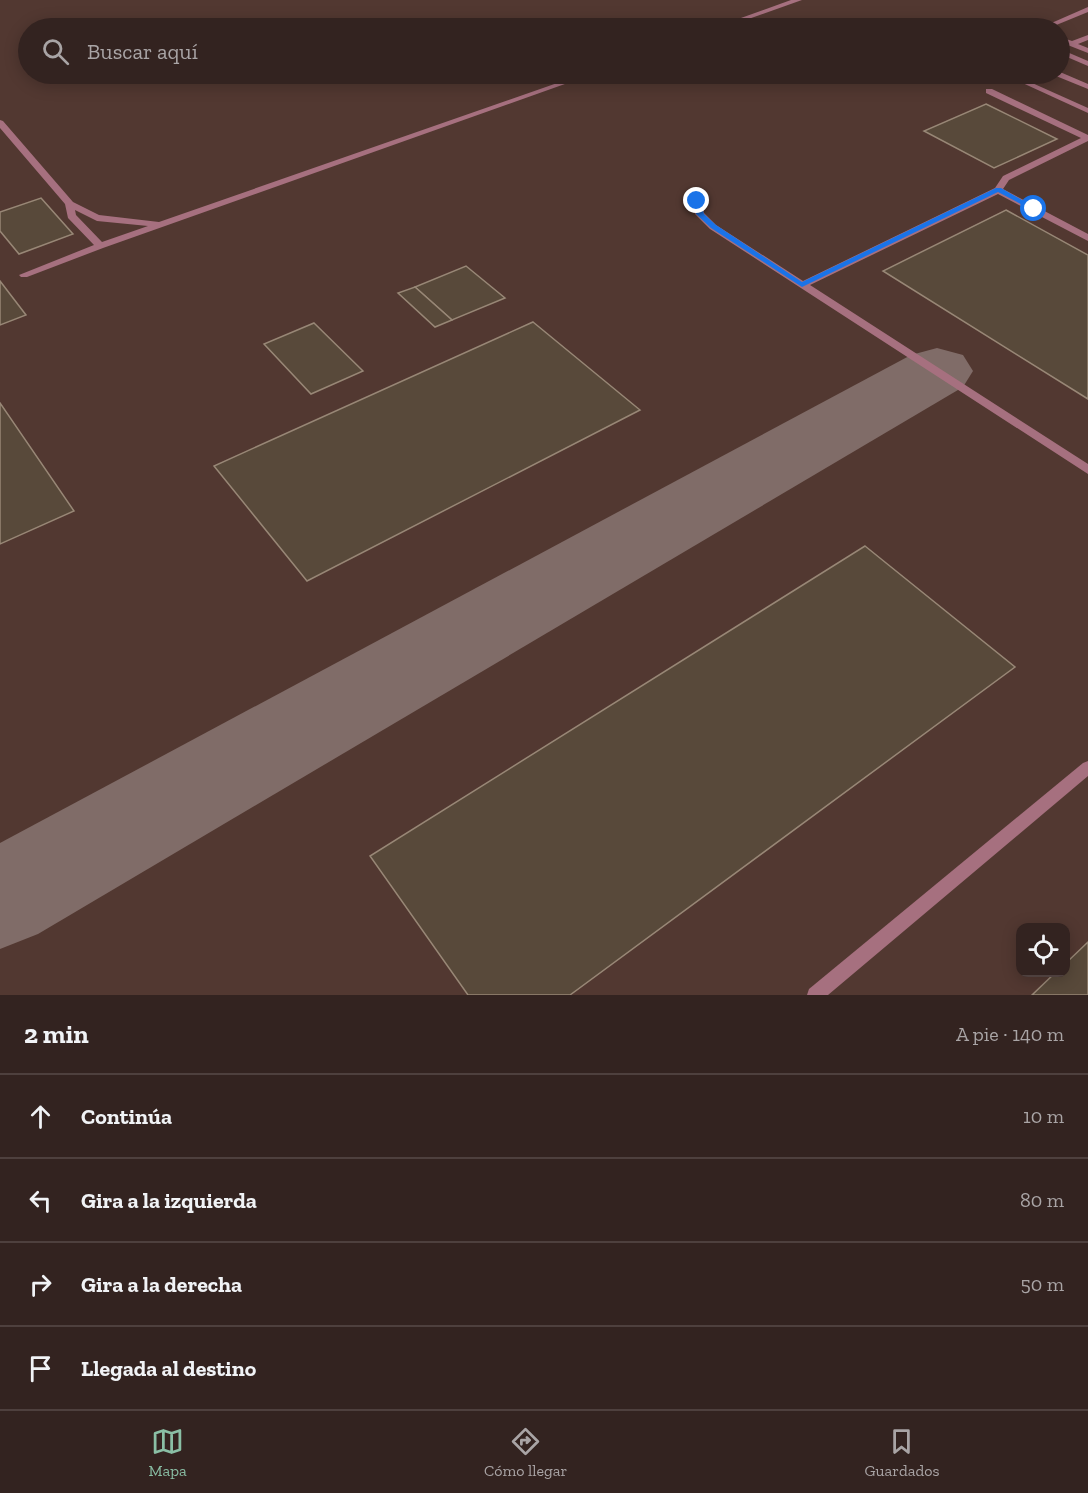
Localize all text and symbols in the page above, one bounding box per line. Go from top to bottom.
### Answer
search box [18,18,1070,84]
icon: search [39,35,72,68]
text: Buscar aquí [87,38,198,65]
route end [683,187,709,213]
route start [1020,195,1046,221]
map controls [1016,923,1070,977]
button: locate [1016,923,1070,977]
text: 2 min [24,1018,89,1050]
text: A pie · 140 m [956,1022,1064,1046]
icon: ahead [24,1100,57,1133]
text: Continúa [81,1103,172,1130]
text: 10 m [1023,1104,1064,1128]
icon: left [24,1184,57,1217]
text: Gira a la izquierda [81,1187,257,1214]
text: 80 m [1020,1188,1064,1212]
icon: right [24,1268,57,1301]
text: Gira a la derecha [81,1271,242,1298]
text: 50 m [1020,1272,1064,1296]
icon: arrive [24,1352,57,1385]
text: Llegada al destino [81,1355,256,1382]
tab: Mapa [149,1425,187,1480]
tab: Cómo llegar [484,1425,567,1480]
tab: Guardados [864,1425,939,1480]

